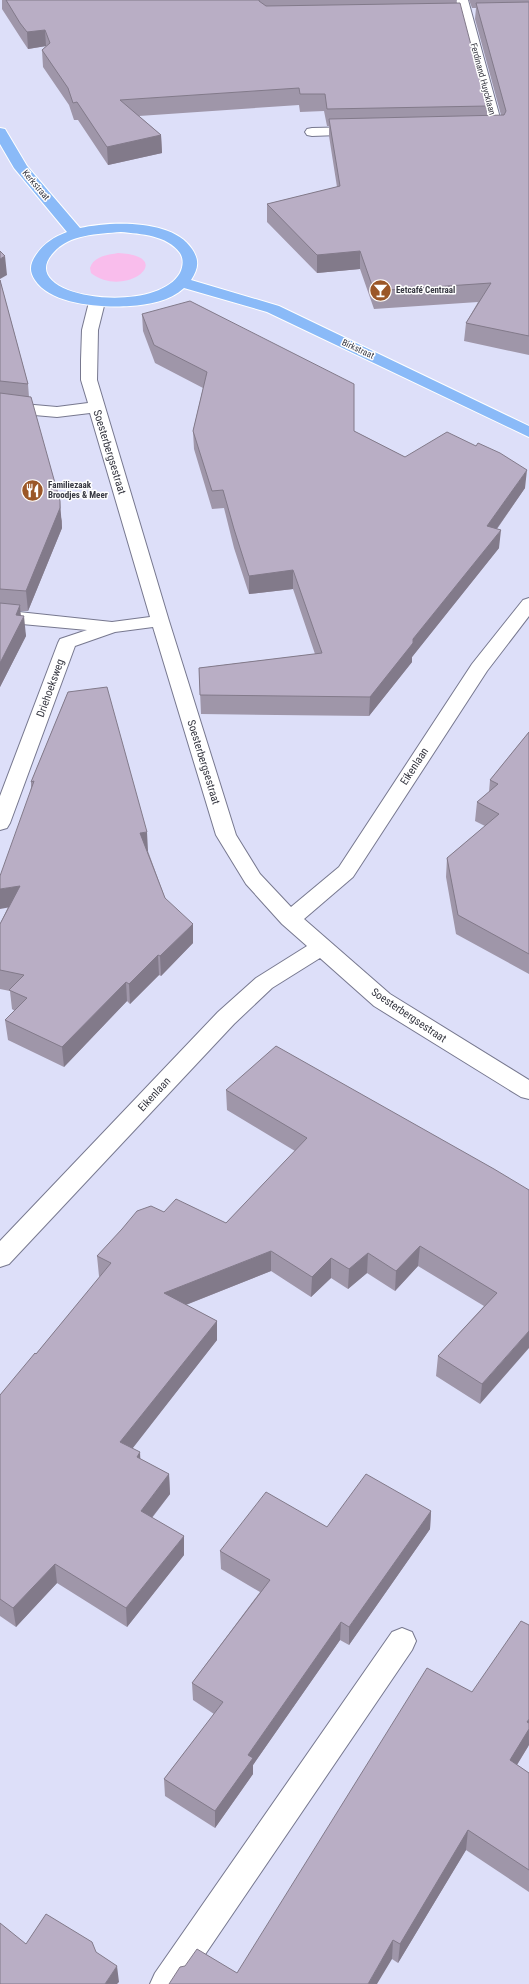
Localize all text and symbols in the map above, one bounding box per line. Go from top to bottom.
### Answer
street label: Ferdinand Huycklaan [469,42,497,116]
street label: Kerkstraat [20,168,52,202]
bar icon: Eetcafé Centraal [367,277,393,303]
place label: Eetcafé Centraal [396,285,455,295]
street label: Birkstraat [340,337,376,361]
street label: Soesterbergsestraat [90,408,129,496]
restaurant icon: Familiezaak Broodjes & Meer [19,477,45,503]
place label: Familiezaak Broodjes & Meer [48,480,108,500]
street label: Driehoeksweg [34,657,67,719]
street label: Soesterbergsestraat [184,718,223,806]
street label: Eikenlaan [398,745,431,787]
street label: Soesterbergsestraat [369,985,449,1045]
street label: Eikenlaan [135,1075,173,1114]

